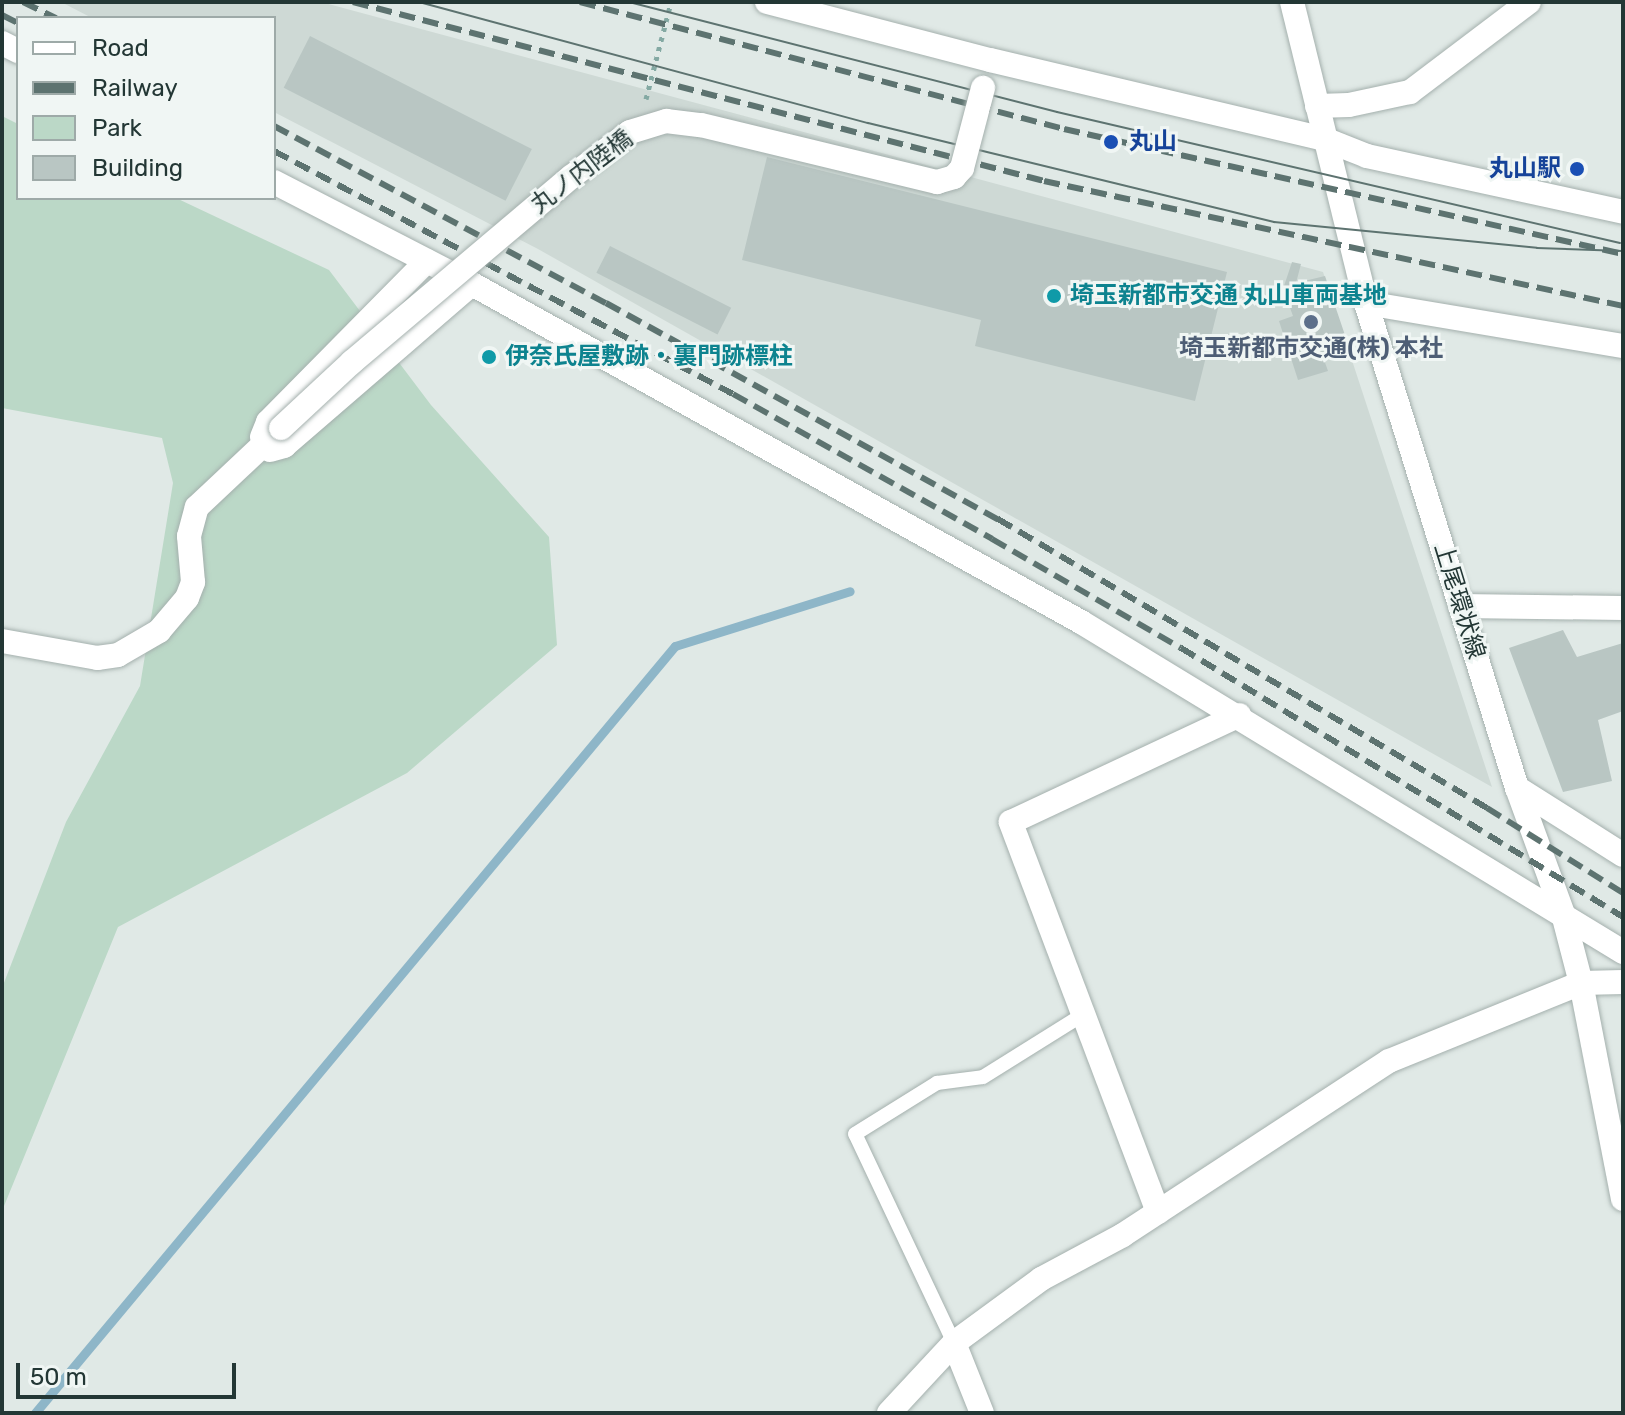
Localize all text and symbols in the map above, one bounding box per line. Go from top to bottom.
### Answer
legend [16,16,276,200]
text: Road [92,34,149,62]
text: Railway [92,74,178,102]
text: Park [92,114,142,142]
street label: 丸ノ内陸橋 [525,124,639,220]
place label: 丸山 [1129,128,1177,156]
marker: 丸山 [1100,131,1122,153]
text: Building [92,154,183,182]
place label: 丸山駅 [1489,155,1561,183]
marker: 丸山駅 [1568,160,1586,178]
place label: 埼玉新都市交通 丸山車両基地 [1070,282,1387,310]
marker: 埼玉新都市交通 丸山車両基地 [1045,287,1063,305]
marker: 埼玉新都市交通(株) 本社 [1302,313,1320,331]
place label: 埼玉新都市交通(株) 本社 [1179,335,1443,363]
place label: 伊奈氏屋敷跡・裏門跡標柱 [505,343,793,371]
marker: 伊奈氏屋敷跡・裏門跡標柱 [480,348,498,366]
street label: 上尾環状線 [1428,539,1490,663]
scale bar [20,1347,240,1397]
text: 50 m [30,1363,87,1391]

